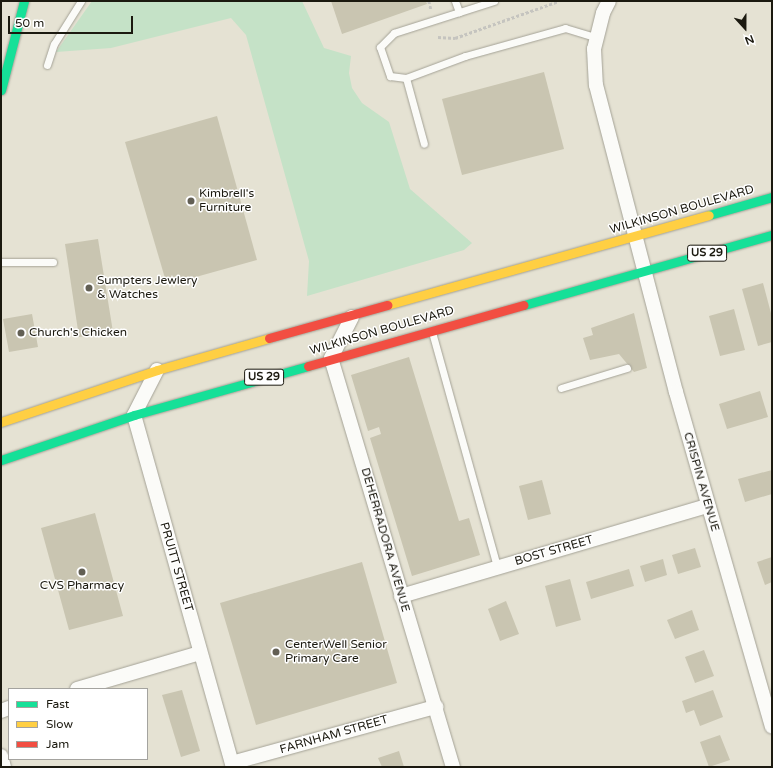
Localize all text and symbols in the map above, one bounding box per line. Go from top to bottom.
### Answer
scale bar [10,8,135,34]
north arrow [725,8,765,48]
text: 50 m [15,16,44,30]
text: N [743,32,756,47]
street label: WILKINSON BOULEVARD [608,182,756,238]
place label: Kimbrell's Furniture [199,187,254,215]
marker: Kimbrell's Furniture [186,196,196,206]
road number: US 29 [687,244,727,262]
place label: Sumpters Jewlery & Watches [97,274,198,302]
marker: Sumpters Jewlery & Watches [84,283,94,293]
street label: WILKINSON BOULEVARD [308,303,456,359]
place label: Church's Chicken [29,326,127,340]
marker: Church's Chicken [16,328,26,338]
road number: US 29 [244,368,284,386]
street label: CRISPIN AVENUE [680,431,722,533]
street label: DEHERRADORA AVENUE [357,466,413,614]
street label: PRUITT STREET [156,521,196,613]
street label: BOST STREET [513,533,595,569]
marker: CVS Pharmacy [77,567,87,577]
place label: CVS Pharmacy [40,579,124,593]
place label: CenterWell Senior Primary Care [285,638,387,666]
marker: CenterWell Senior Primary Care [270,646,282,658]
legend [8,688,148,760]
text: Fast [46,697,69,711]
street label: FARNHAM STREET [278,713,390,757]
text: Slow [46,717,73,731]
text: Jam [46,737,69,751]

